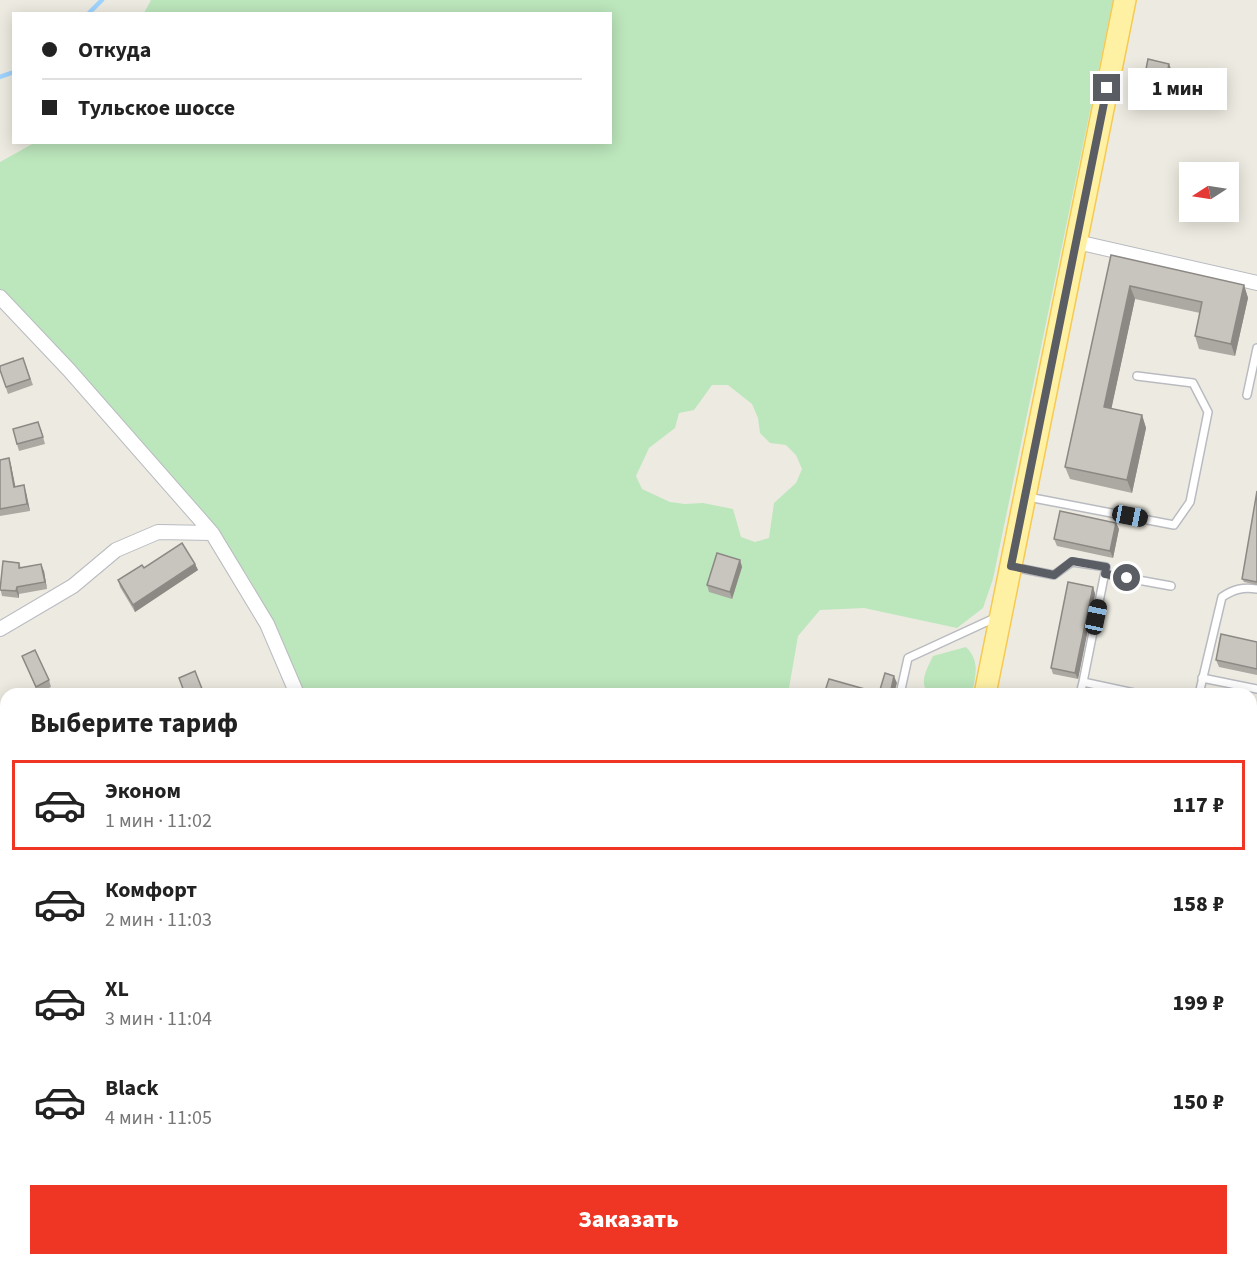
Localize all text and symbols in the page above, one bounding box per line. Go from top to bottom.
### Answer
text: Откуда [78,34,151,66]
callout: 1 мин [1128,67,1227,109]
route end [1093,74,1120,101]
text: 1 мин [1152,75,1203,103]
text: Тульское шоссе [78,92,235,124]
north arrow [1179,162,1239,222]
map controls [1179,162,1239,222]
car [1111,504,1149,528]
route start [1113,564,1140,591]
car [1083,598,1109,636]
text: Выберите тариф [30,704,238,743]
text: Эконом [105,775,181,807]
icon: car [33,778,87,832]
text: 117 ₽ [1173,789,1224,821]
text: 1 мин · 11:02 [105,807,212,835]
text: Комфорт [105,874,197,906]
icon: car [33,877,87,931]
text: 158 ₽ [1173,888,1224,920]
text: 2 мин · 11:03 [105,906,212,934]
text: XL [105,973,129,1005]
icon: car [33,976,87,1030]
text: 199 ₽ [1173,987,1224,1019]
text: 3 мин · 11:04 [105,1005,212,1033]
text: Black [105,1072,159,1104]
icon: car [33,1075,87,1129]
text: 150 ₽ [1173,1086,1224,1118]
text: 4 мин · 11:05 [105,1104,212,1132]
button: Заказать [30,1185,1227,1254]

